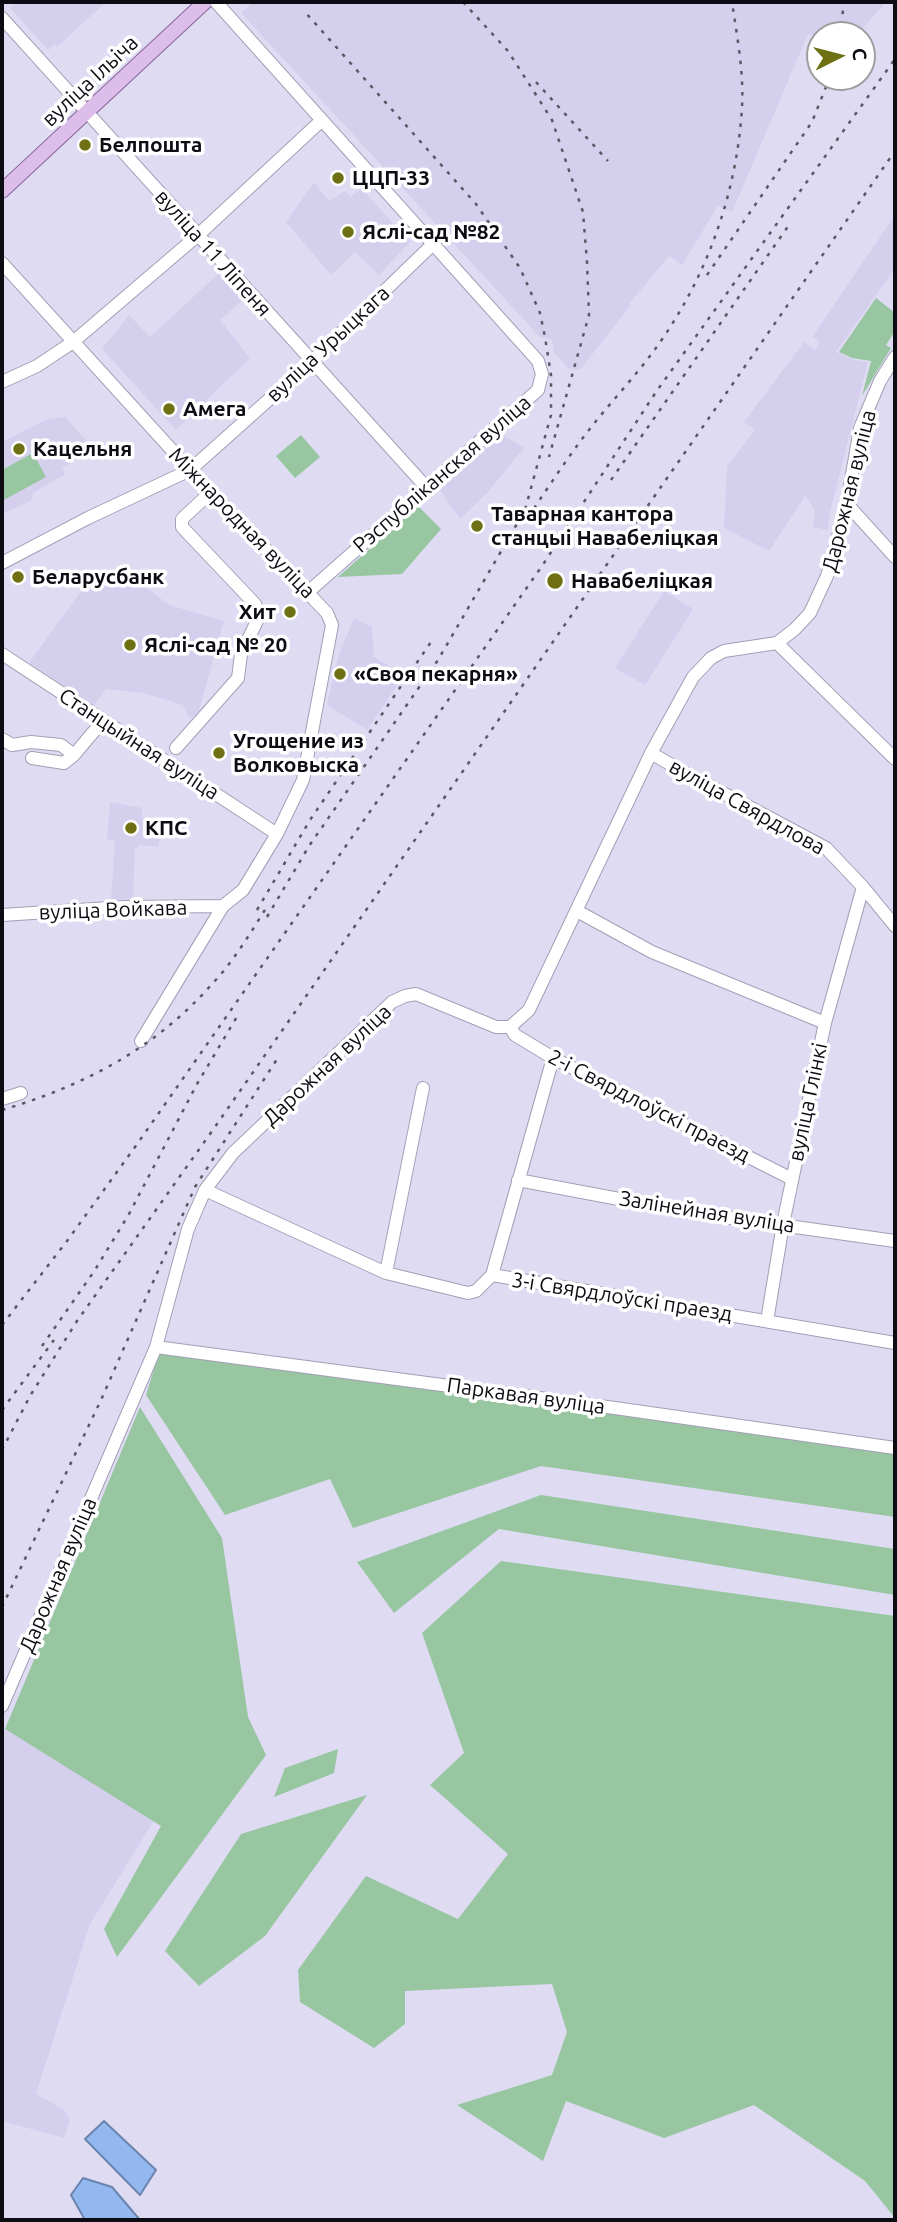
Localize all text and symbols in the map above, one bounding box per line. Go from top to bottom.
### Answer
north arrow [806,21,876,91]
street label: вуліца Ільіча [37,30,143,132]
text: С [848,47,871,61]
place label: Белпошта [99,132,202,158]
marker: Белпошта [77,137,93,153]
place label: ЦЦП-33 [352,165,430,191]
marker: ЦЦП-33 [330,170,346,186]
street label: вуліца 11 Ліпеня [149,184,277,322]
place label: Яслі-сад №82 [362,219,500,245]
marker: Яслі-сад №82 [340,224,356,240]
street label: вуліца Урыцкага [261,281,395,407]
street label: Рэспубліканская вуліца [348,390,536,558]
place label: Амега [183,396,246,422]
marker: Амега [161,401,177,417]
street label: Дарожная вуліца [817,407,881,575]
place label: Кацельня [33,436,132,462]
marker: Кацельня [11,441,27,457]
street label: Міжнародная вуліца [164,442,320,604]
place label: Таварная кантора станцыі Навабеліцкая [491,501,718,551]
marker: Таварная кантора станцыі Навабеліцкая [469,518,485,534]
place label: Беларусбанк [32,564,164,590]
place label: Навабеліцкая [571,568,713,594]
marker: Беларусбанк [10,569,26,585]
marker: Навабеліцкая [545,571,565,591]
place label: Хит [239,599,276,625]
marker: Хит [282,604,298,620]
place label: Яслі-сад № 20 [144,632,287,658]
marker: Яслі-сад № 20 [122,637,138,653]
place label: «Своя пекарня» [354,661,518,687]
marker: «Своя пекарня» [332,666,348,682]
street label: Станцыйная вуліца [54,683,224,805]
place label: Угощение из Волковыска [233,728,364,778]
marker: Угощение из Волковыска [211,745,227,761]
street label: вуліца Свярдлова [665,754,829,860]
place label: КПС [145,815,188,841]
marker: КПС [123,820,139,836]
street label: вуліца Войкава [38,895,188,925]
street label: Дарожная вуліца [258,999,396,1131]
street label: вуліца Глінкі [783,1040,833,1164]
street label: 2-і Свярдлоўскі праезд [544,1044,754,1168]
street label: Залінейная вуліца [618,1186,796,1238]
street label: 3-і Свярдлоўскі праезд [510,1267,734,1327]
street label: Паркавая вуліца [445,1372,607,1420]
street label: Дарожная вуліца [14,1494,102,1656]

